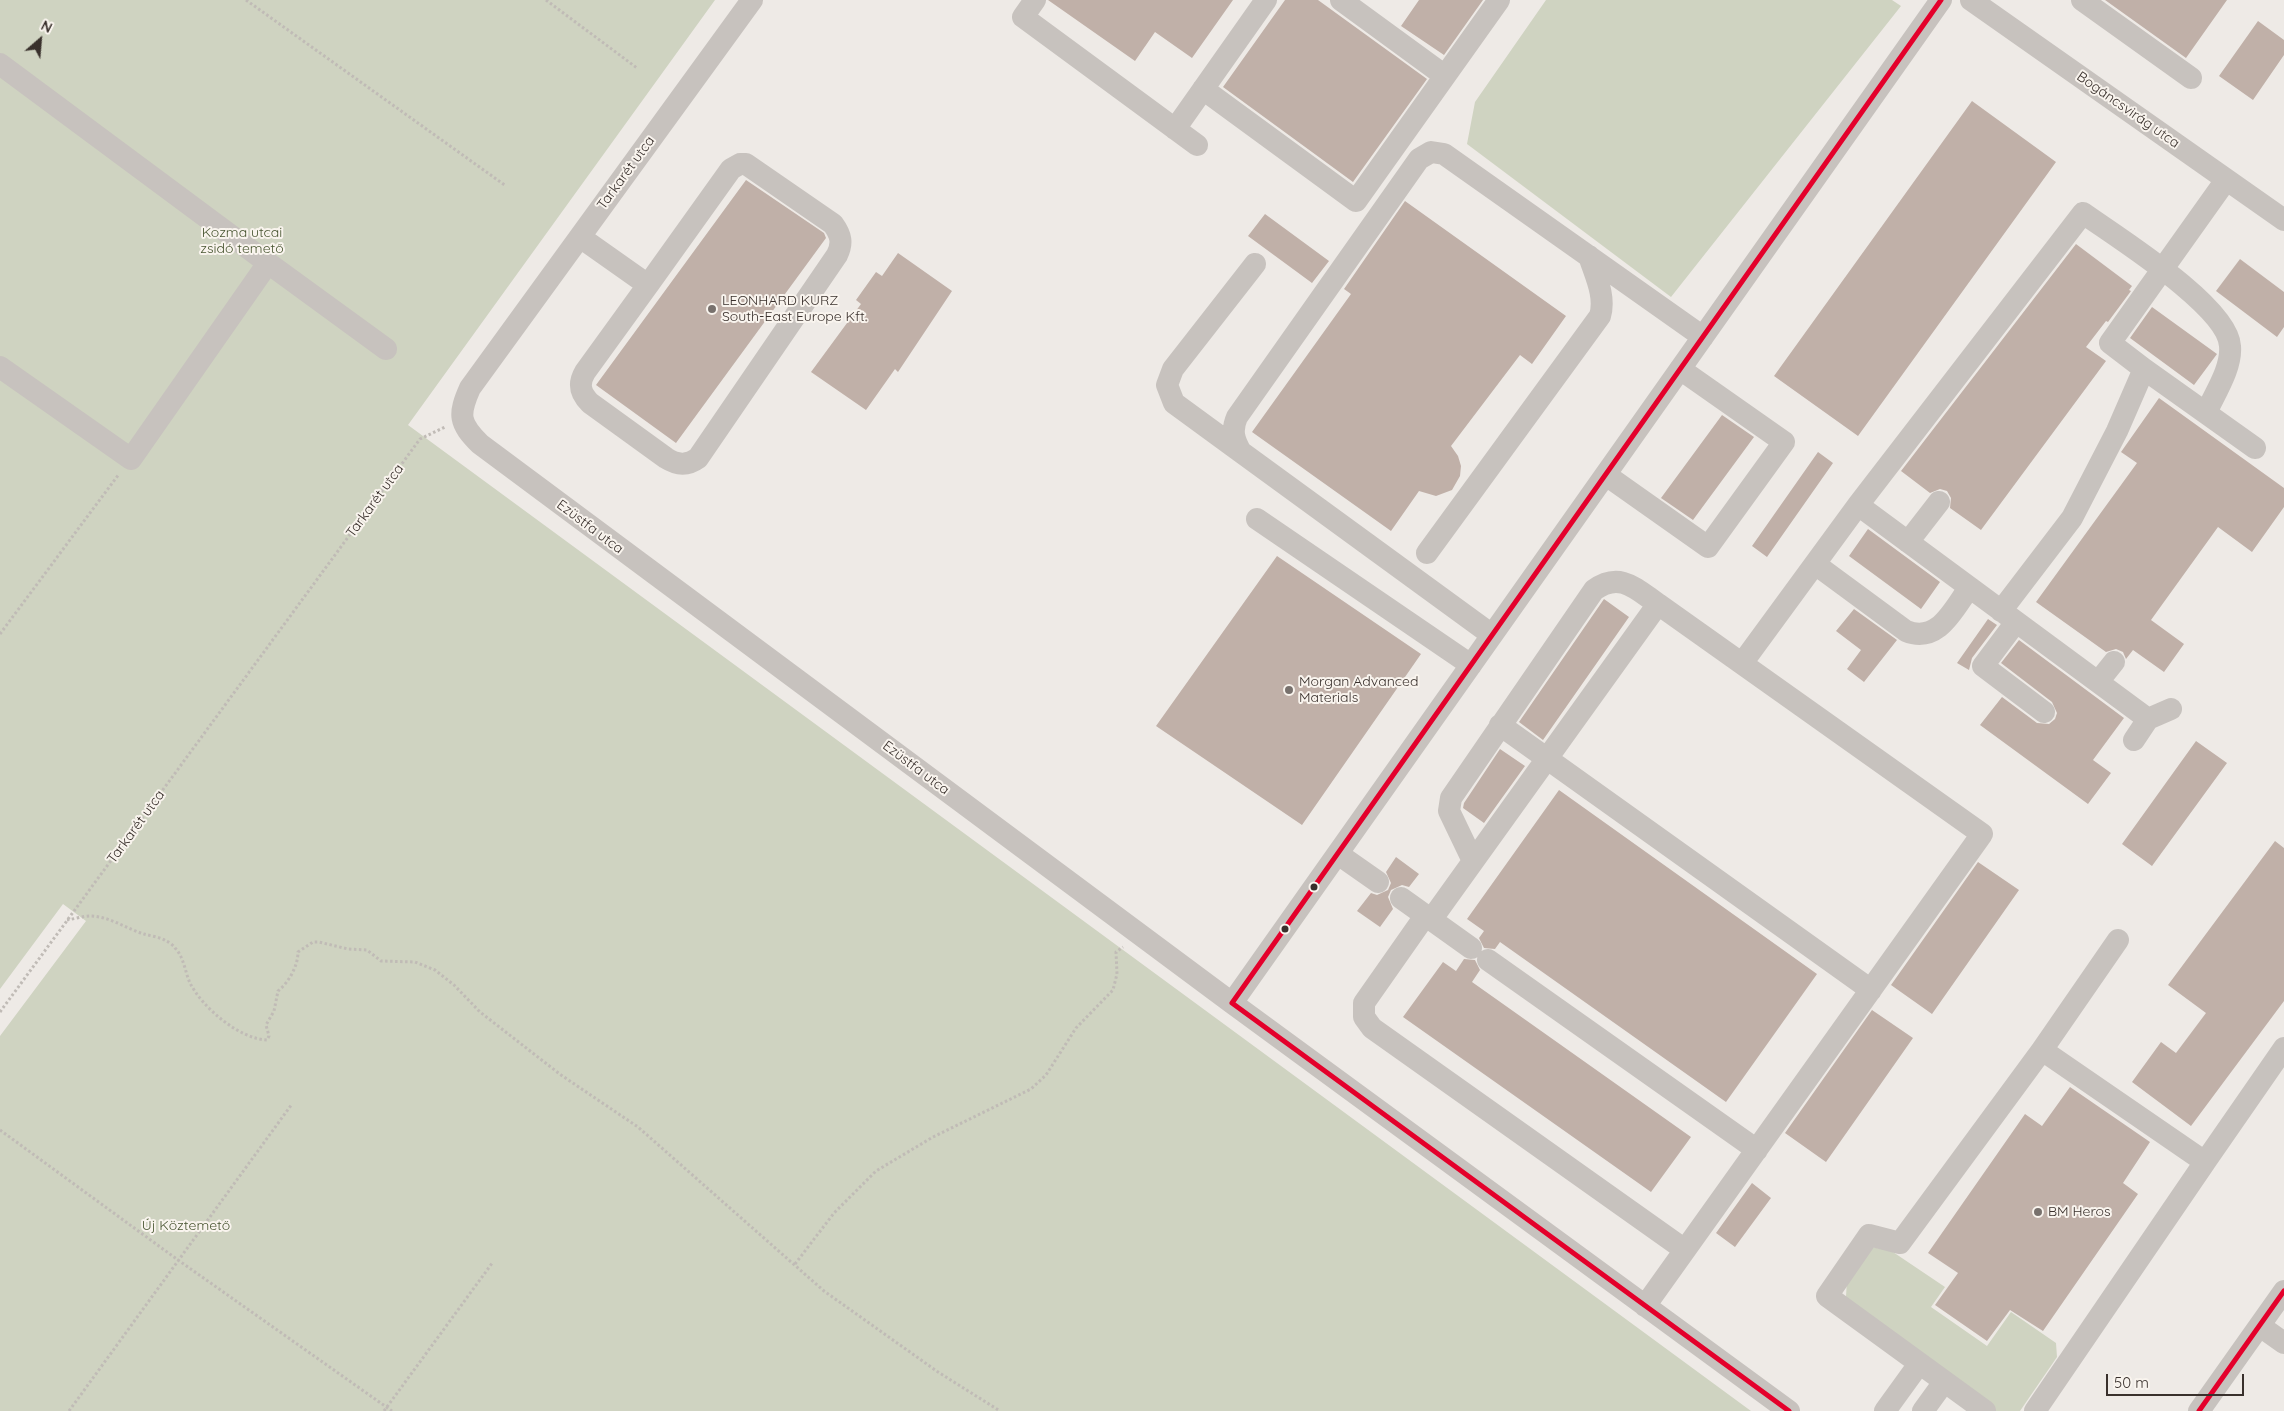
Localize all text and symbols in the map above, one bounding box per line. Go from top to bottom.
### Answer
north arrow [15,15,65,65]
text: N [38,16,55,37]
street label: Bogáncsvirág utca [2073,68,2183,152]
street label: Tarkarét utca [594,133,658,213]
park label: Kozma utcai zsidó temető [200,225,284,258]
place label: LEONHARD KURZ South-East Europe Kft. [722,293,867,326]
marker: LEONHARD KURZ South-East Europe Kft. [706,303,718,315]
street label: Tarkarét utca [343,461,407,541]
street label: Ezüstfa utca [553,496,627,558]
place label: Morgan Advanced Materials [1299,674,1418,706]
marker: Morgan Advanced Materials [1283,684,1295,696]
street label: Ezüstfa utca [879,737,953,799]
street label: Tarkarét utca [104,787,168,867]
unlabelled marker [1309,882,1319,892]
unlabelled marker [1280,924,1290,934]
place label: BM Heros [2048,1204,2111,1220]
marker: BM Heros [2032,1206,2044,1218]
park label: Új Köztemető [142,1218,230,1234]
scale bar [2109,1364,2246,1396]
text: 50 m [2114,1373,2149,1392]

